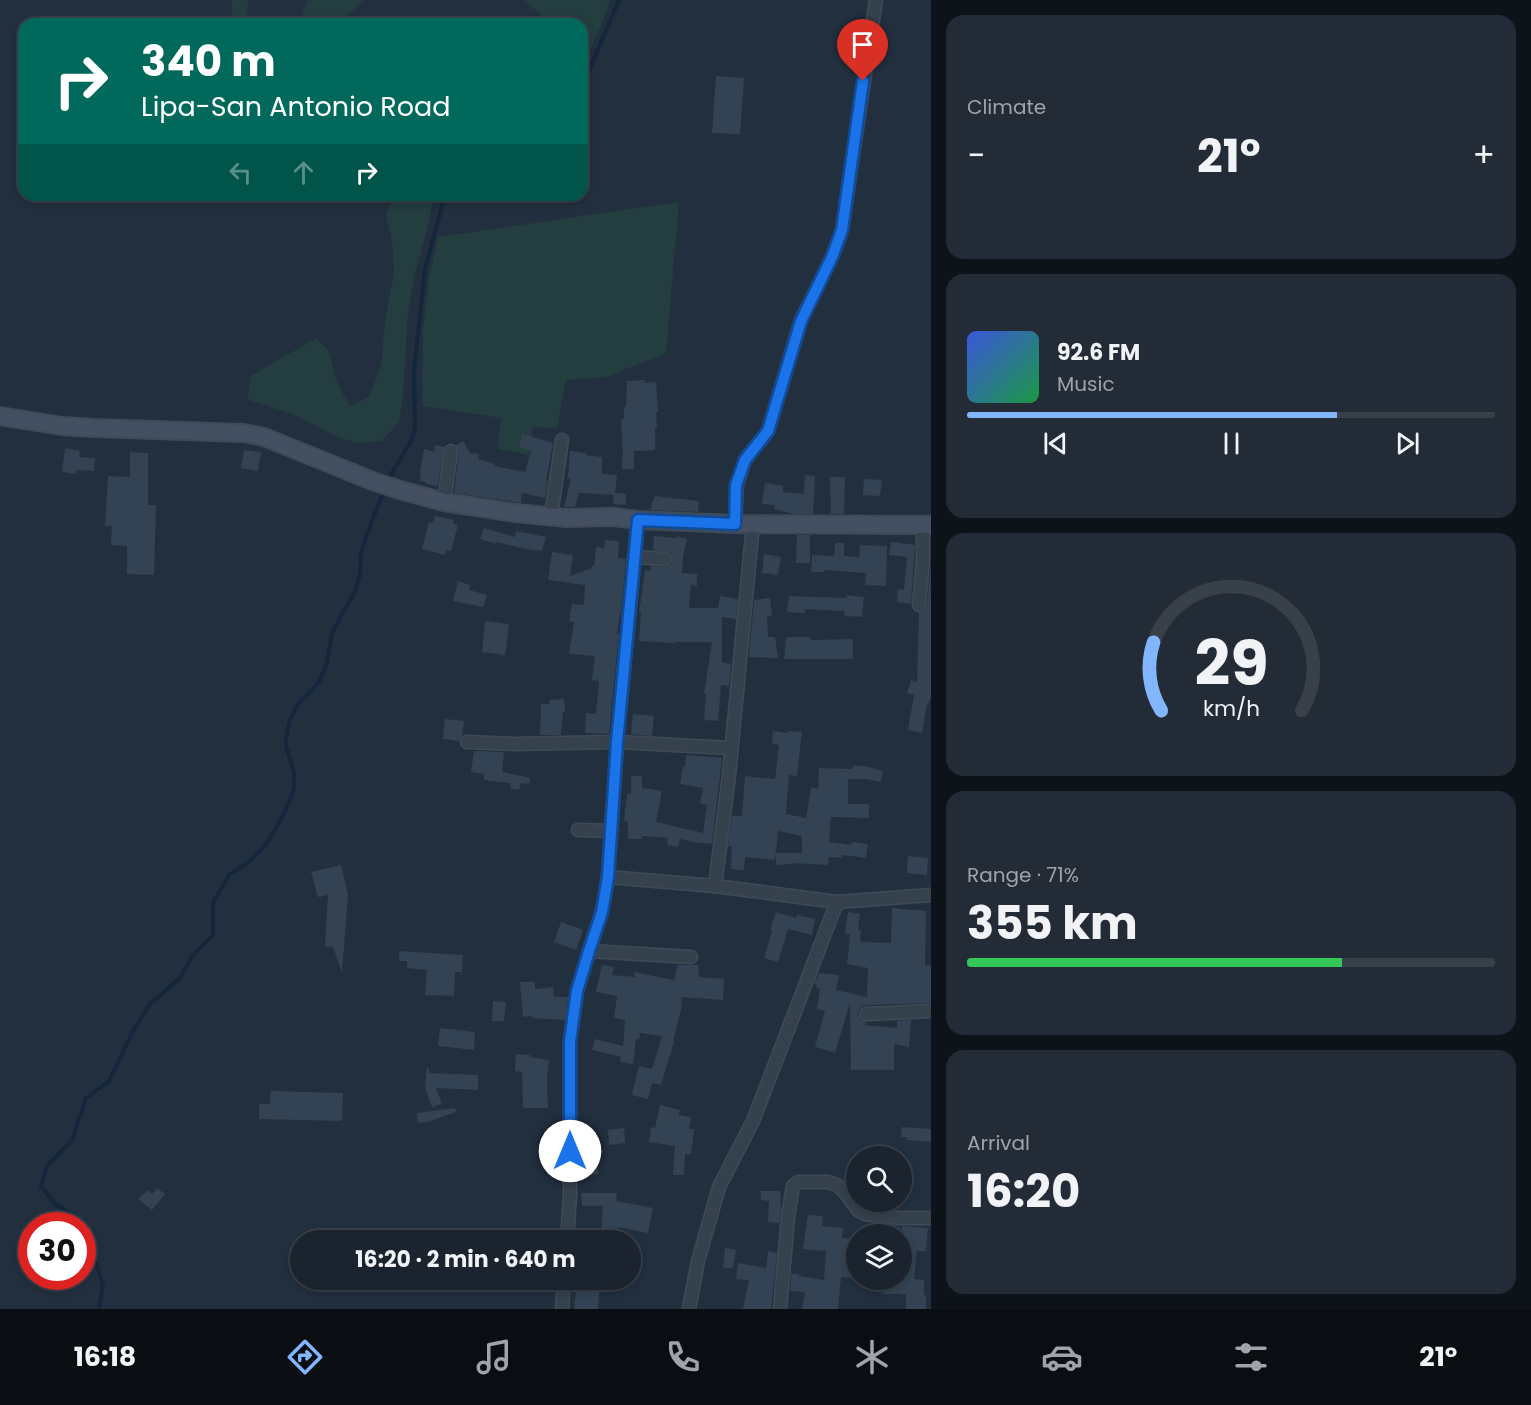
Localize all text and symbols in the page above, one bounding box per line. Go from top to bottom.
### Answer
pin [837,19,888,81]
icon: arrive [846,28,879,61]
text: 340 m [141,32,276,91]
icon: right [42,42,120,120]
text: Lipa-San Antonio Road [141,88,450,125]
text: Climate [967,93,1046,121]
text: 21° [1197,125,1261,188]
text: − [967,132,985,179]
text: + [1472,132,1495,179]
icon: left [224,156,257,189]
icon: ahead [287,156,320,189]
icon: right [350,156,383,189]
text: 92.6 FM [1057,337,1140,368]
text: Music [1057,370,1115,398]
icon: previous [1039,427,1072,460]
icon: pause [1215,427,1248,460]
icon: next [1391,427,1424,460]
text: 29 [1194,620,1268,708]
text: km/h [1202,694,1260,725]
text: Range · 71% [967,861,1079,889]
text: 355 km [967,892,1138,955]
position arrow [538,1119,602,1183]
text: Arrival [967,1129,1030,1157]
map controls [846,1146,912,1290]
button: search [846,1146,912,1212]
text: 16:20 [967,1160,1080,1223]
speed limit sign: 30 [18,1212,96,1290]
button: layers [846,1224,912,1290]
text: 16:20 · 2 min · 640 m [355,1244,576,1275]
icon: directions [284,1336,326,1378]
icon: music [473,1336,515,1378]
icon: phone [662,1336,704,1378]
icon: climate [851,1336,893,1378]
icon: car [1041,1336,1083,1378]
icon: filters [1230,1336,1272,1378]
text: 16:18 [74,1338,136,1375]
text: 21° [1419,1338,1457,1375]

